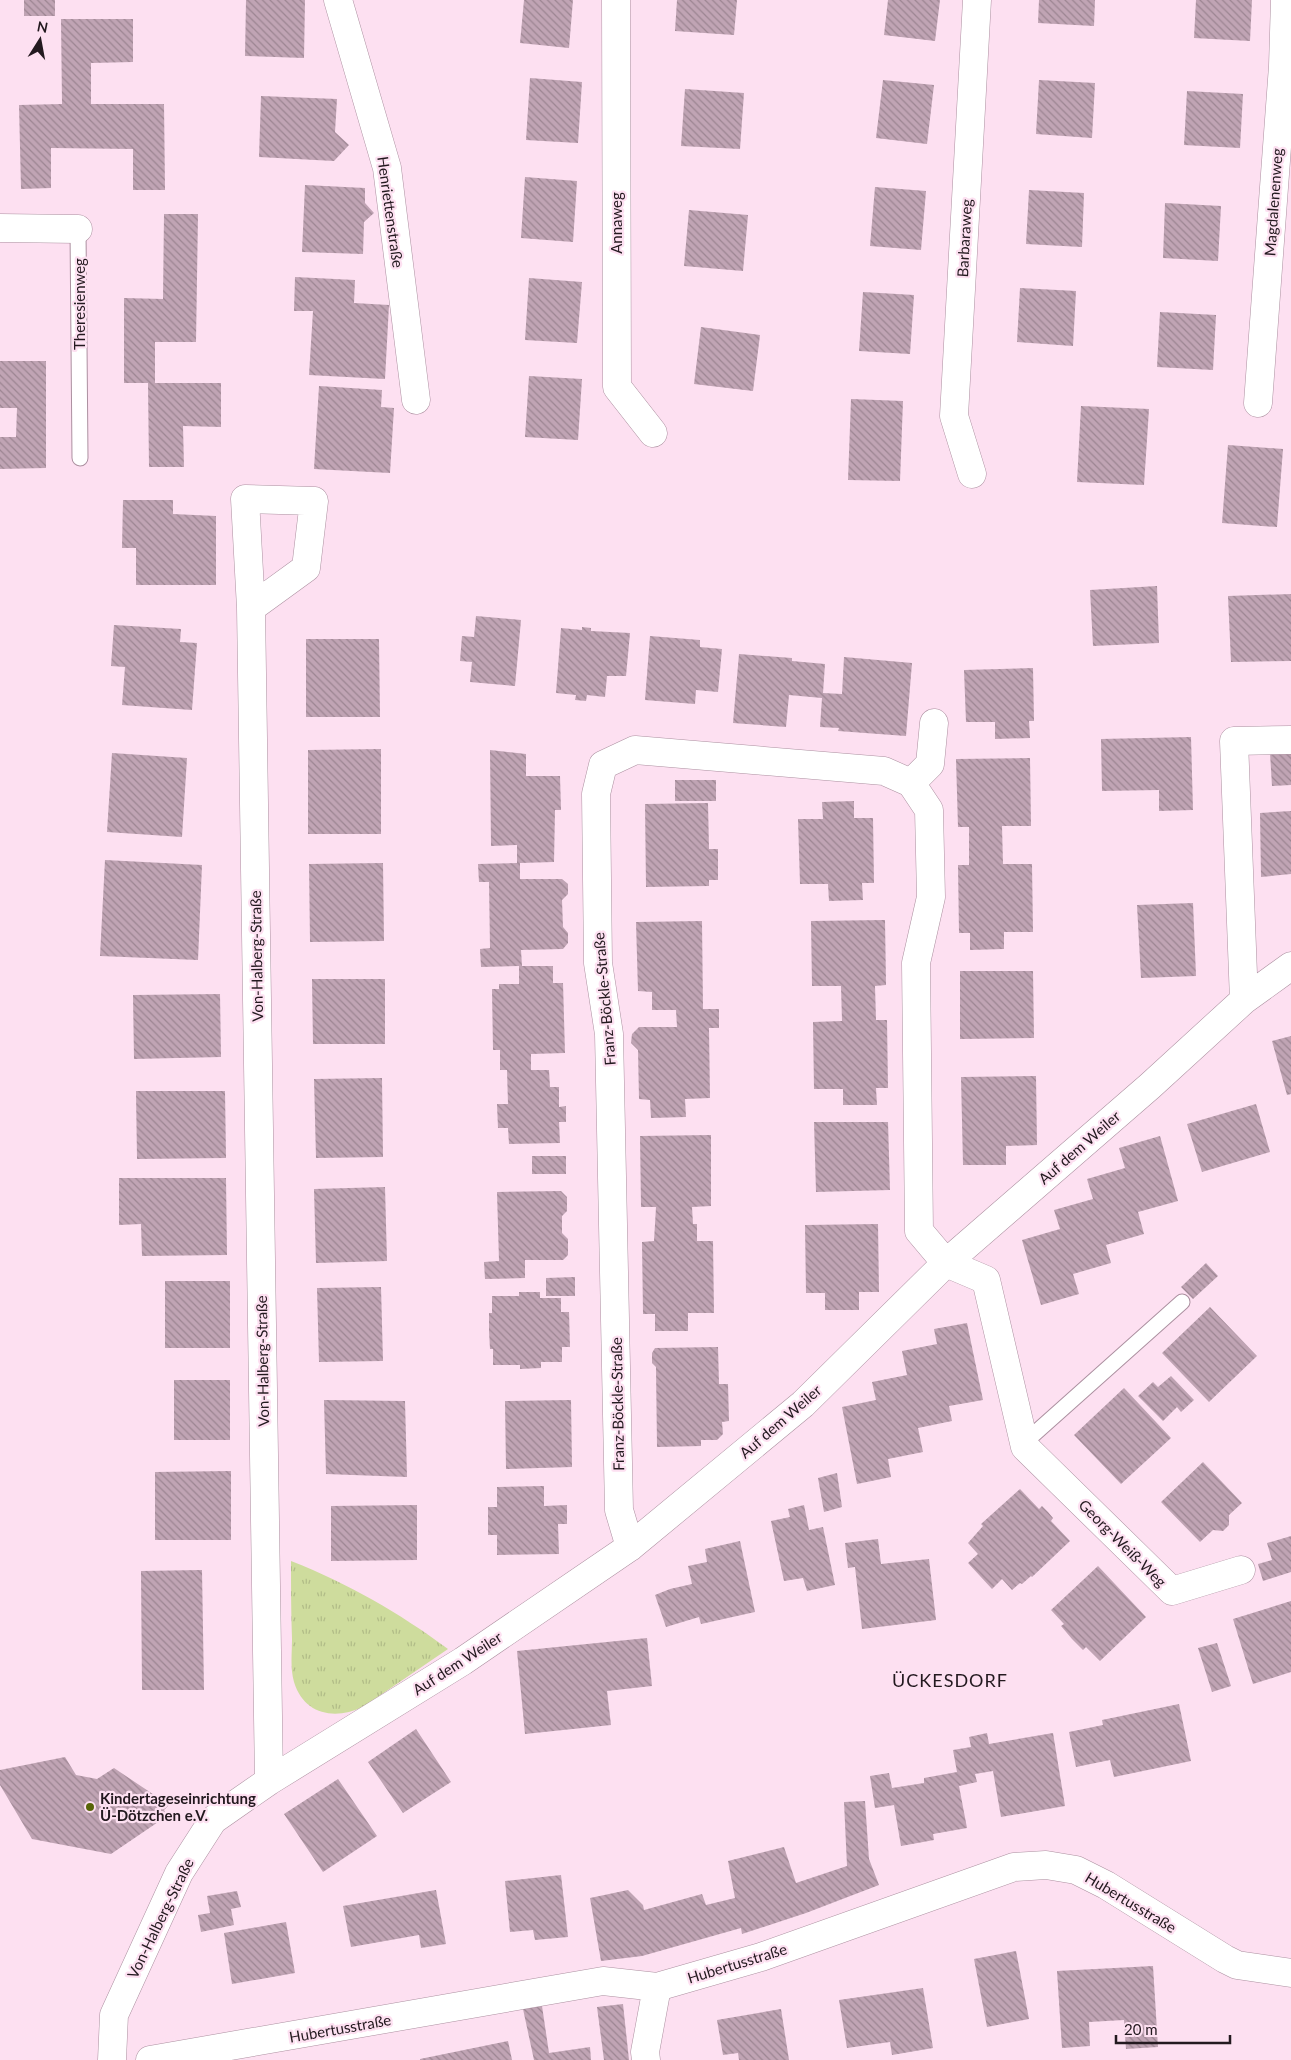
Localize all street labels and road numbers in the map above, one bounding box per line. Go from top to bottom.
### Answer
street label: Magdalenenweg [1260,147,1286,257]
street label: Henriettenstraße [374,155,408,269]
street label: Annaweg [607,192,625,254]
street label: Barbaraweg [953,198,975,278]
street label: Theresienweg [70,258,88,350]
street label: Von-Halberg-Straße [246,890,266,1022]
street label: Franz-Böckle-Straße [589,932,619,1066]
street label: Auf dem Weiler [1034,1106,1124,1187]
street label: Von-Halberg-Straße [252,1295,272,1427]
street label: Franz-Böckle-Straße [607,1337,627,1471]
street label: Auf dem Weiler [735,1380,825,1461]
street label: Georg-Weiß-Weg [1076,1496,1171,1591]
street label: Auf dem Weiler [409,1627,505,1698]
street label: Von-Halberg-Straße [123,1855,197,1981]
street label: Hubertusstraße [1082,1868,1180,1936]
street label: Hubertusstraße [685,1939,789,1987]
street label: Hubertusstraße [288,2010,392,2046]

